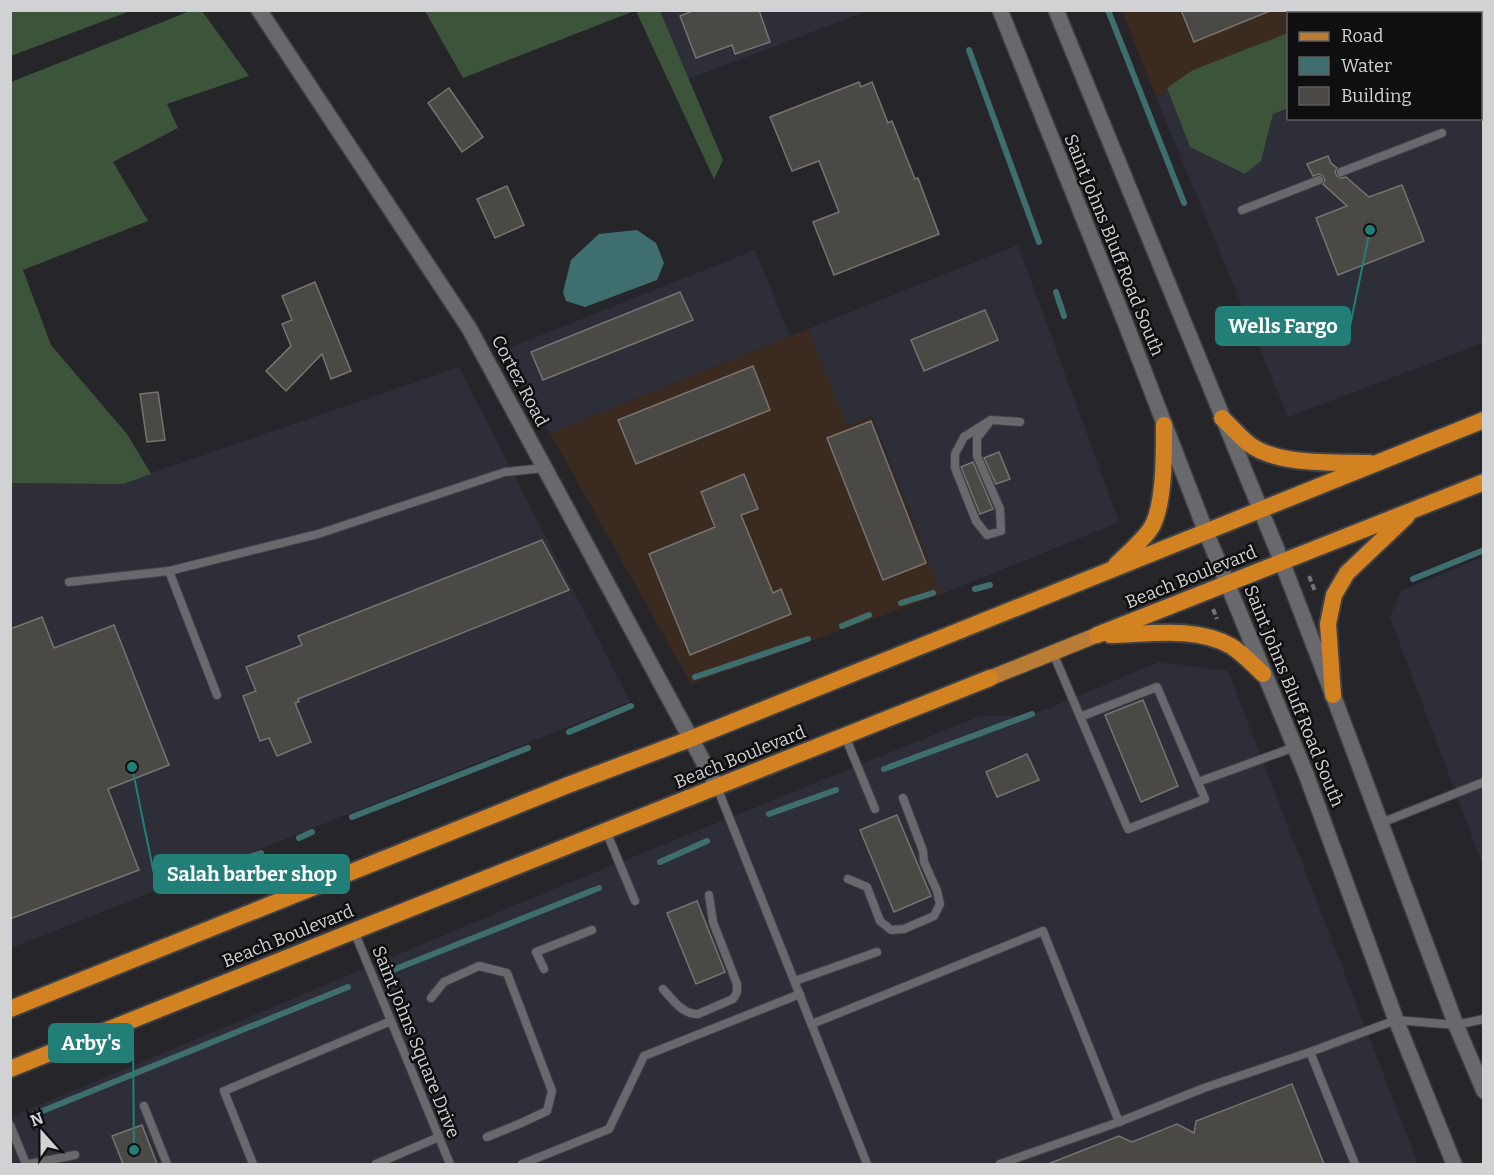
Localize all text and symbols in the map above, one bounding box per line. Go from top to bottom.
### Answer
legend [1287,12,1482,120]
text: Road [1341,25,1384,47]
text: Water [1341,55,1392,77]
text: Building [1341,85,1412,107]
street label: Saint Johns Bluff Road South [1059,131,1169,359]
callout: Wells Fargo [1216,307,1350,345]
text: Wells Fargo [1228,314,1338,338]
street label: Cortez Road [487,332,553,431]
street label: Beach Boulevard [1122,541,1260,613]
street label: Saint Johns Bluff Road South [1239,582,1349,810]
street label: Beach Boulevard [671,721,809,793]
callout: Salah barber shop [154,855,349,893]
text: Salah barber shop [167,862,337,886]
street label: Beach Boulevard [219,900,357,972]
street label: Saint Johns Square Drive [367,943,465,1141]
callout: Arby's [49,1024,133,1062]
text: Arby's [61,1031,121,1055]
north arrow [12,1103,72,1163]
text: N [28,1108,46,1131]

